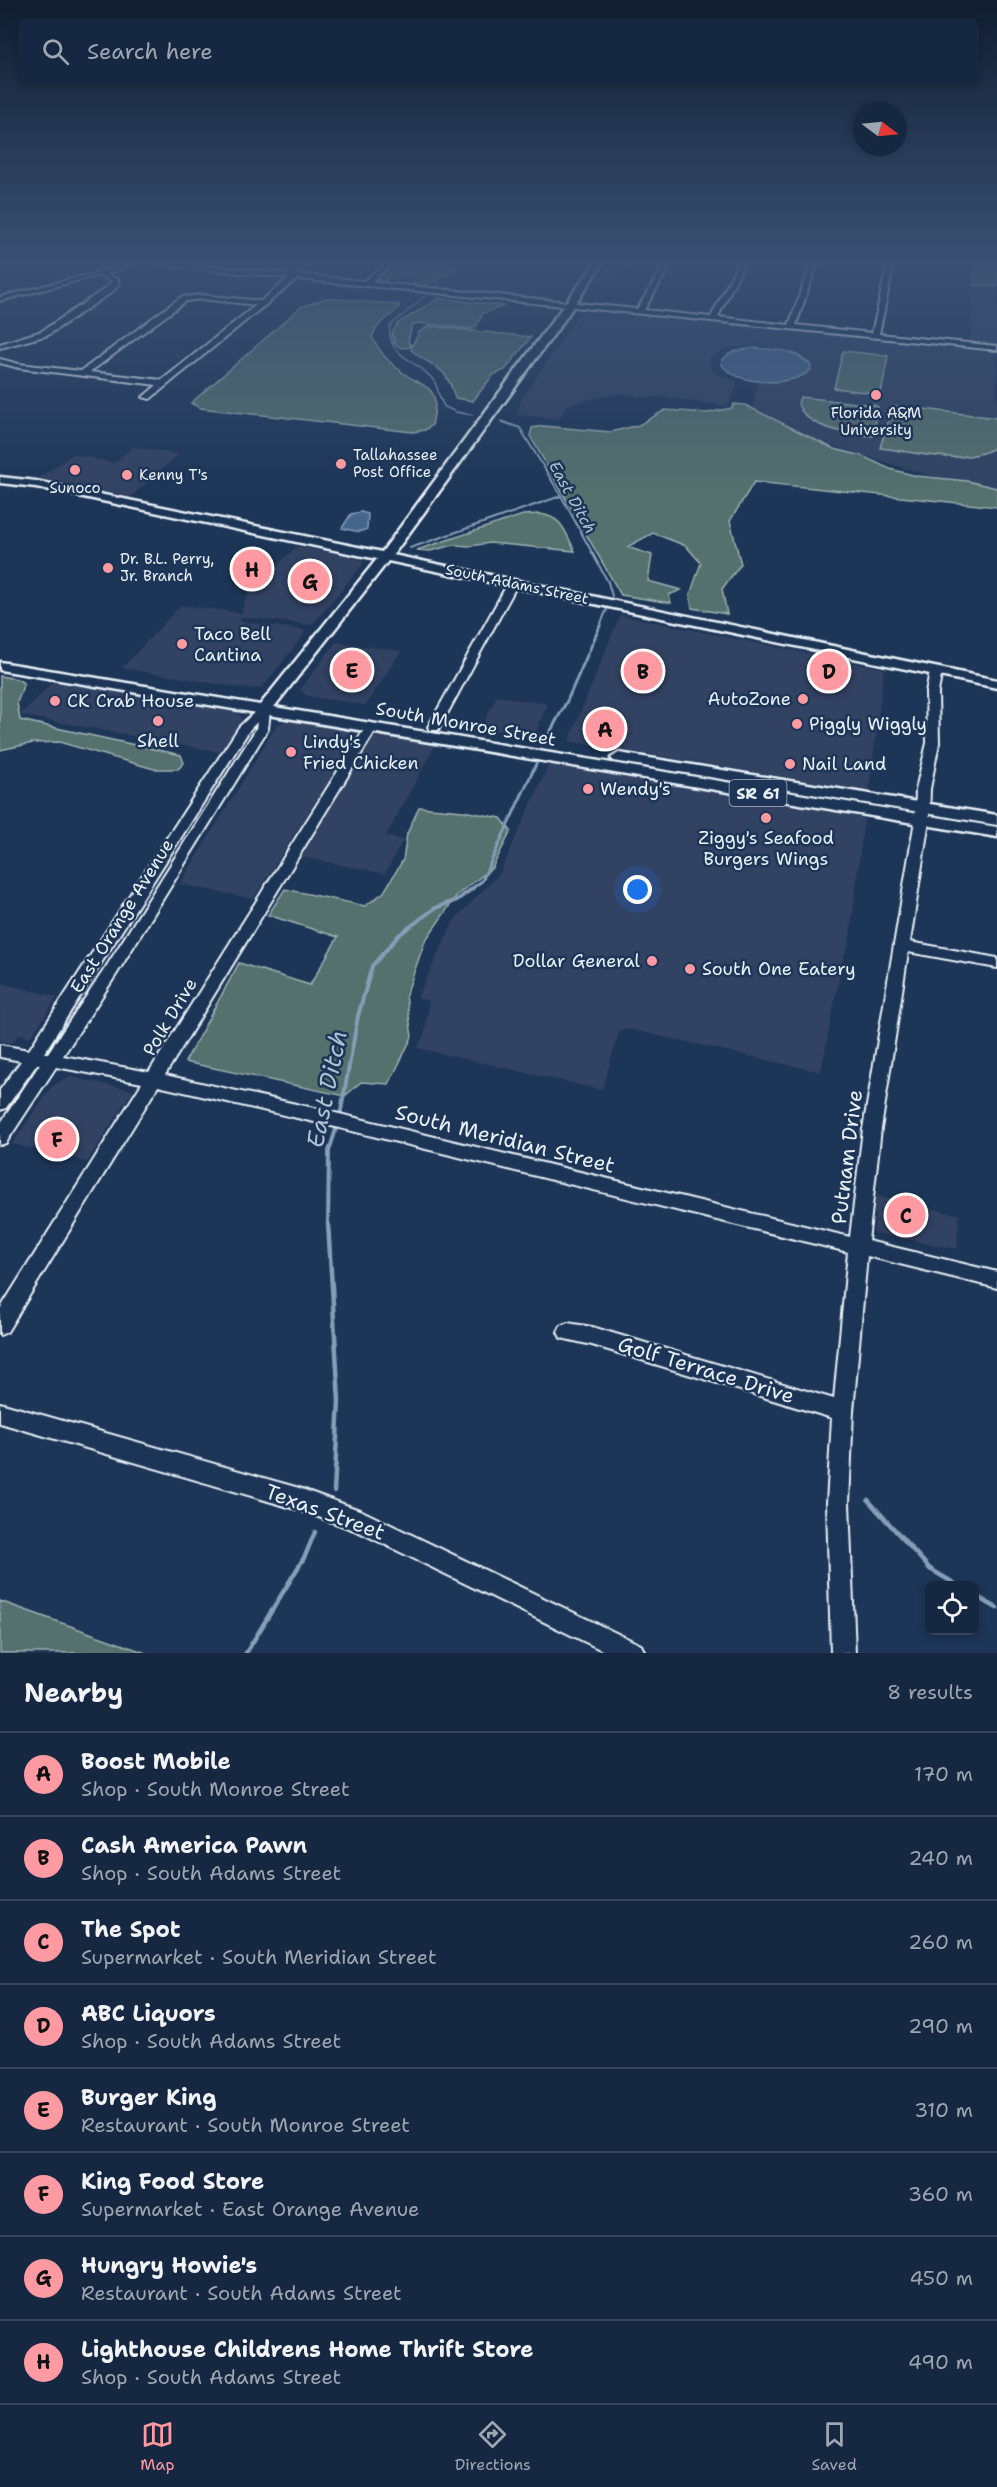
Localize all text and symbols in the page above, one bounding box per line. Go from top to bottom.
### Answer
search box [18,18,979,84]
icon: search [39,35,72,68]
text: Search here [87,37,213,66]
north arrow [853,102,907,156]
marker: Florida A&M University [869,388,883,402]
place label: Florida A&M University [831,403,921,440]
place label: Tallahassee Post Office [353,445,438,482]
marker: Tallahassee Post Office [334,457,348,471]
water label: East Ditch [544,457,601,537]
marker: Sunoco [68,463,82,477]
place label: Kenny T's [139,465,208,485]
marker: Kenny T's [120,468,134,482]
place label: Sunoco [49,478,101,498]
pin: H [232,546,272,592]
place label: Dr. B.L. Perry, Jr. Branch [120,549,214,586]
pin: G [290,558,330,604]
street label: South Adams Street [444,559,590,609]
marker: Dr. B.L. Perry, Jr. Branch [101,561,115,575]
place label: Taco Bell Cantina [194,622,272,667]
marker: Taco Bell Cantina [175,637,189,651]
pin: E [332,648,372,692]
pin: B [624,648,662,694]
pin: D [810,648,848,694]
place label: AutoZone [708,687,791,711]
place label: CK Crab House [67,689,194,713]
marker: AutoZone [796,692,810,706]
marker: CK Crab House [48,694,62,708]
street label: South Monroe Street [374,696,558,752]
pin: A [586,706,624,752]
place label: Piggly Wiggly [809,712,927,736]
marker: Shell [151,714,165,728]
marker: Piggly Wiggly [790,717,804,731]
place label: Shell [137,729,179,753]
place label: Lindy's Fried Chicken [303,730,419,775]
marker: Lindy's Fried Chicken [284,745,298,759]
place label: Nail Land [802,752,886,776]
marker: Nail Land [783,757,797,771]
place label: Wendy's [600,777,671,801]
road number: SR 61 [730,780,786,806]
marker: Wendy's [581,782,595,796]
marker: Ziggy's Seafood Burgers Wings [759,811,773,825]
place label: Ziggy's Seafood Burgers Wings [698,826,834,871]
street label: East Orange Avenue [65,834,179,998]
your location [623,875,652,904]
place label: Dollar General [513,949,641,973]
marker: Dollar General [645,954,659,968]
place label: South One Eatery [702,957,856,981]
marker: South One Eatery [683,962,697,976]
street label: Polk Drive [137,974,203,1060]
water label: East Ditch [299,1027,355,1151]
street label: Putnam Drive [825,1088,869,1226]
street label: South Meridian Street [392,1098,618,1180]
pin: F [38,1116,76,1162]
pin: C [886,1192,926,1238]
street label: Golf Terrace Drive [614,1330,798,1410]
street label: Texas Street [261,1477,389,1547]
map controls [925,1581,979,1635]
button: locate [925,1581,979,1635]
text: Nearby [24,1675,123,1710]
text: 8 results [887,1679,973,1705]
text: Boost Mobile [81,1747,231,1776]
text: A [36,1761,51,1787]
text: 170 m [914,1761,973,1787]
text: Shop · South Monroe Street [81,1776,350,1802]
text: Cash America Pawn [81,1831,307,1860]
text: B [37,1845,50,1871]
text: 240 m [908,1845,973,1871]
text: Shop · South Adams Street [81,1860,341,1886]
text: The Spot [81,1915,180,1944]
text: C [37,1929,50,1955]
text: 260 m [908,1929,973,1955]
text: Supermarket · South Meridian Street [81,1944,437,1970]
text: ABC Liquors [81,1999,216,2028]
text: D [36,2013,51,2039]
text: 290 m [908,2013,973,2039]
text: Shop · South Adams Street [81,2028,341,2054]
text: Burger King [81,2083,216,2112]
text: E [37,2097,50,2123]
text: 310 m [914,2097,973,2123]
text: Restaurant · South Monroe Street [81,2112,410,2138]
text: King Food Store [81,2167,264,2196]
text: F [38,2181,49,2207]
text: 360 m [908,2181,973,2207]
text: Supermarket · East Orange Avenue [81,2196,419,2222]
text: Hungry Howie's [81,2251,257,2280]
text: G [35,2265,52,2291]
text: 450 m [909,2265,973,2291]
text: Restaurant · South Adams Street [81,2280,402,2306]
text: Lighthouse Childrens Home Thrift Store [81,2335,534,2364]
text: H [36,2349,51,2375]
text: 490 m [908,2349,973,2375]
text: Shop · South Adams Street [81,2364,341,2390]
tab: Map [140,2418,174,2475]
tab: Directions [455,2418,531,2475]
tab: Saved [811,2418,857,2475]

